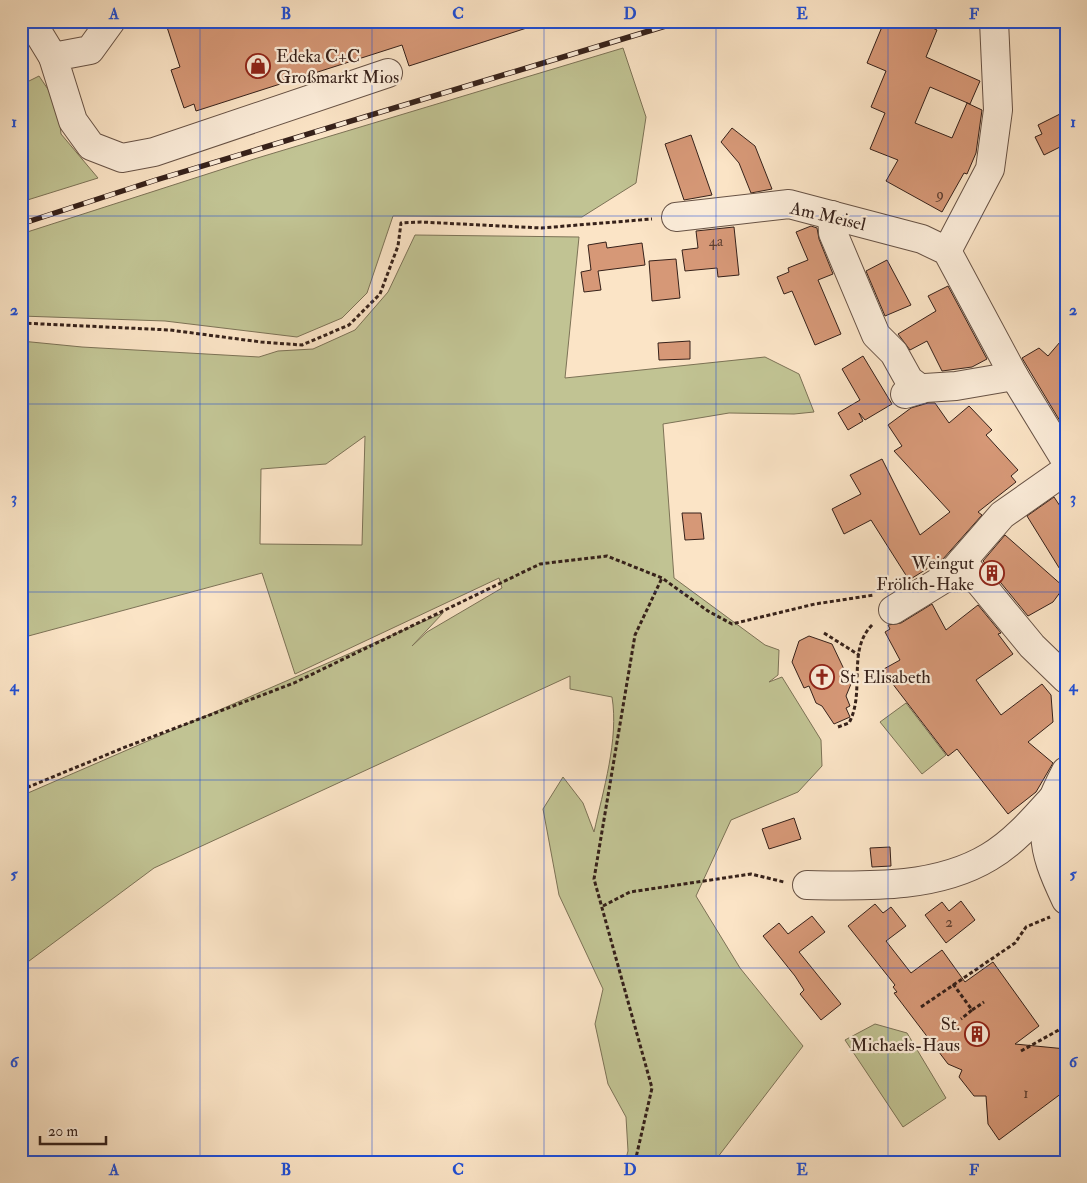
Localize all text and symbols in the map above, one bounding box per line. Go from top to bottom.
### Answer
text: A [108,4,120,24]
text: B [281,4,291,24]
text: C [452,4,464,24]
text: D [623,4,637,24]
text: E [796,4,808,24]
text: F [969,4,979,24]
place label: Edeka C+C Großmarkt Mios [276,45,399,89]
shop icon: Edeka C+C Großmarkt Mios [245,53,271,79]
text: 1 [11,112,17,132]
text: 1 [1070,112,1076,132]
house number: 9 [935,185,944,204]
street label: Am Meisel [787,196,868,236]
house number: 4a [709,232,724,251]
text: 2 [10,300,18,320]
text: 2 [1069,300,1077,320]
text: 3 [11,488,17,508]
text: 3 [1070,488,1076,508]
place label: Weingut Frölich-Hake [876,552,974,596]
building icon: Weingut Frölich-Hake [979,560,1005,586]
church icon: St. Elisabeth [809,664,835,690]
place label: St. Elisabeth [840,666,931,689]
text: 4 [9,676,20,696]
text: 4 [1068,676,1079,696]
text: 5 [10,864,18,884]
text: 5 [1069,864,1077,884]
house number: 2 [945,913,953,932]
place label: St. Michaels-Haus [850,1013,960,1057]
building icon: St. Michaels-Haus [964,1021,990,1047]
text: 6 [10,1052,20,1072]
text: 6 [1069,1052,1079,1072]
house number: 1 [1023,1084,1029,1103]
scale bar [40,1113,106,1145]
text: 20 m [48,1122,78,1141]
text: A [108,1160,120,1180]
text: B [281,1160,291,1180]
text: C [452,1160,464,1180]
text: D [623,1160,637,1180]
text: E [796,1160,808,1180]
text: F [969,1160,979,1180]

